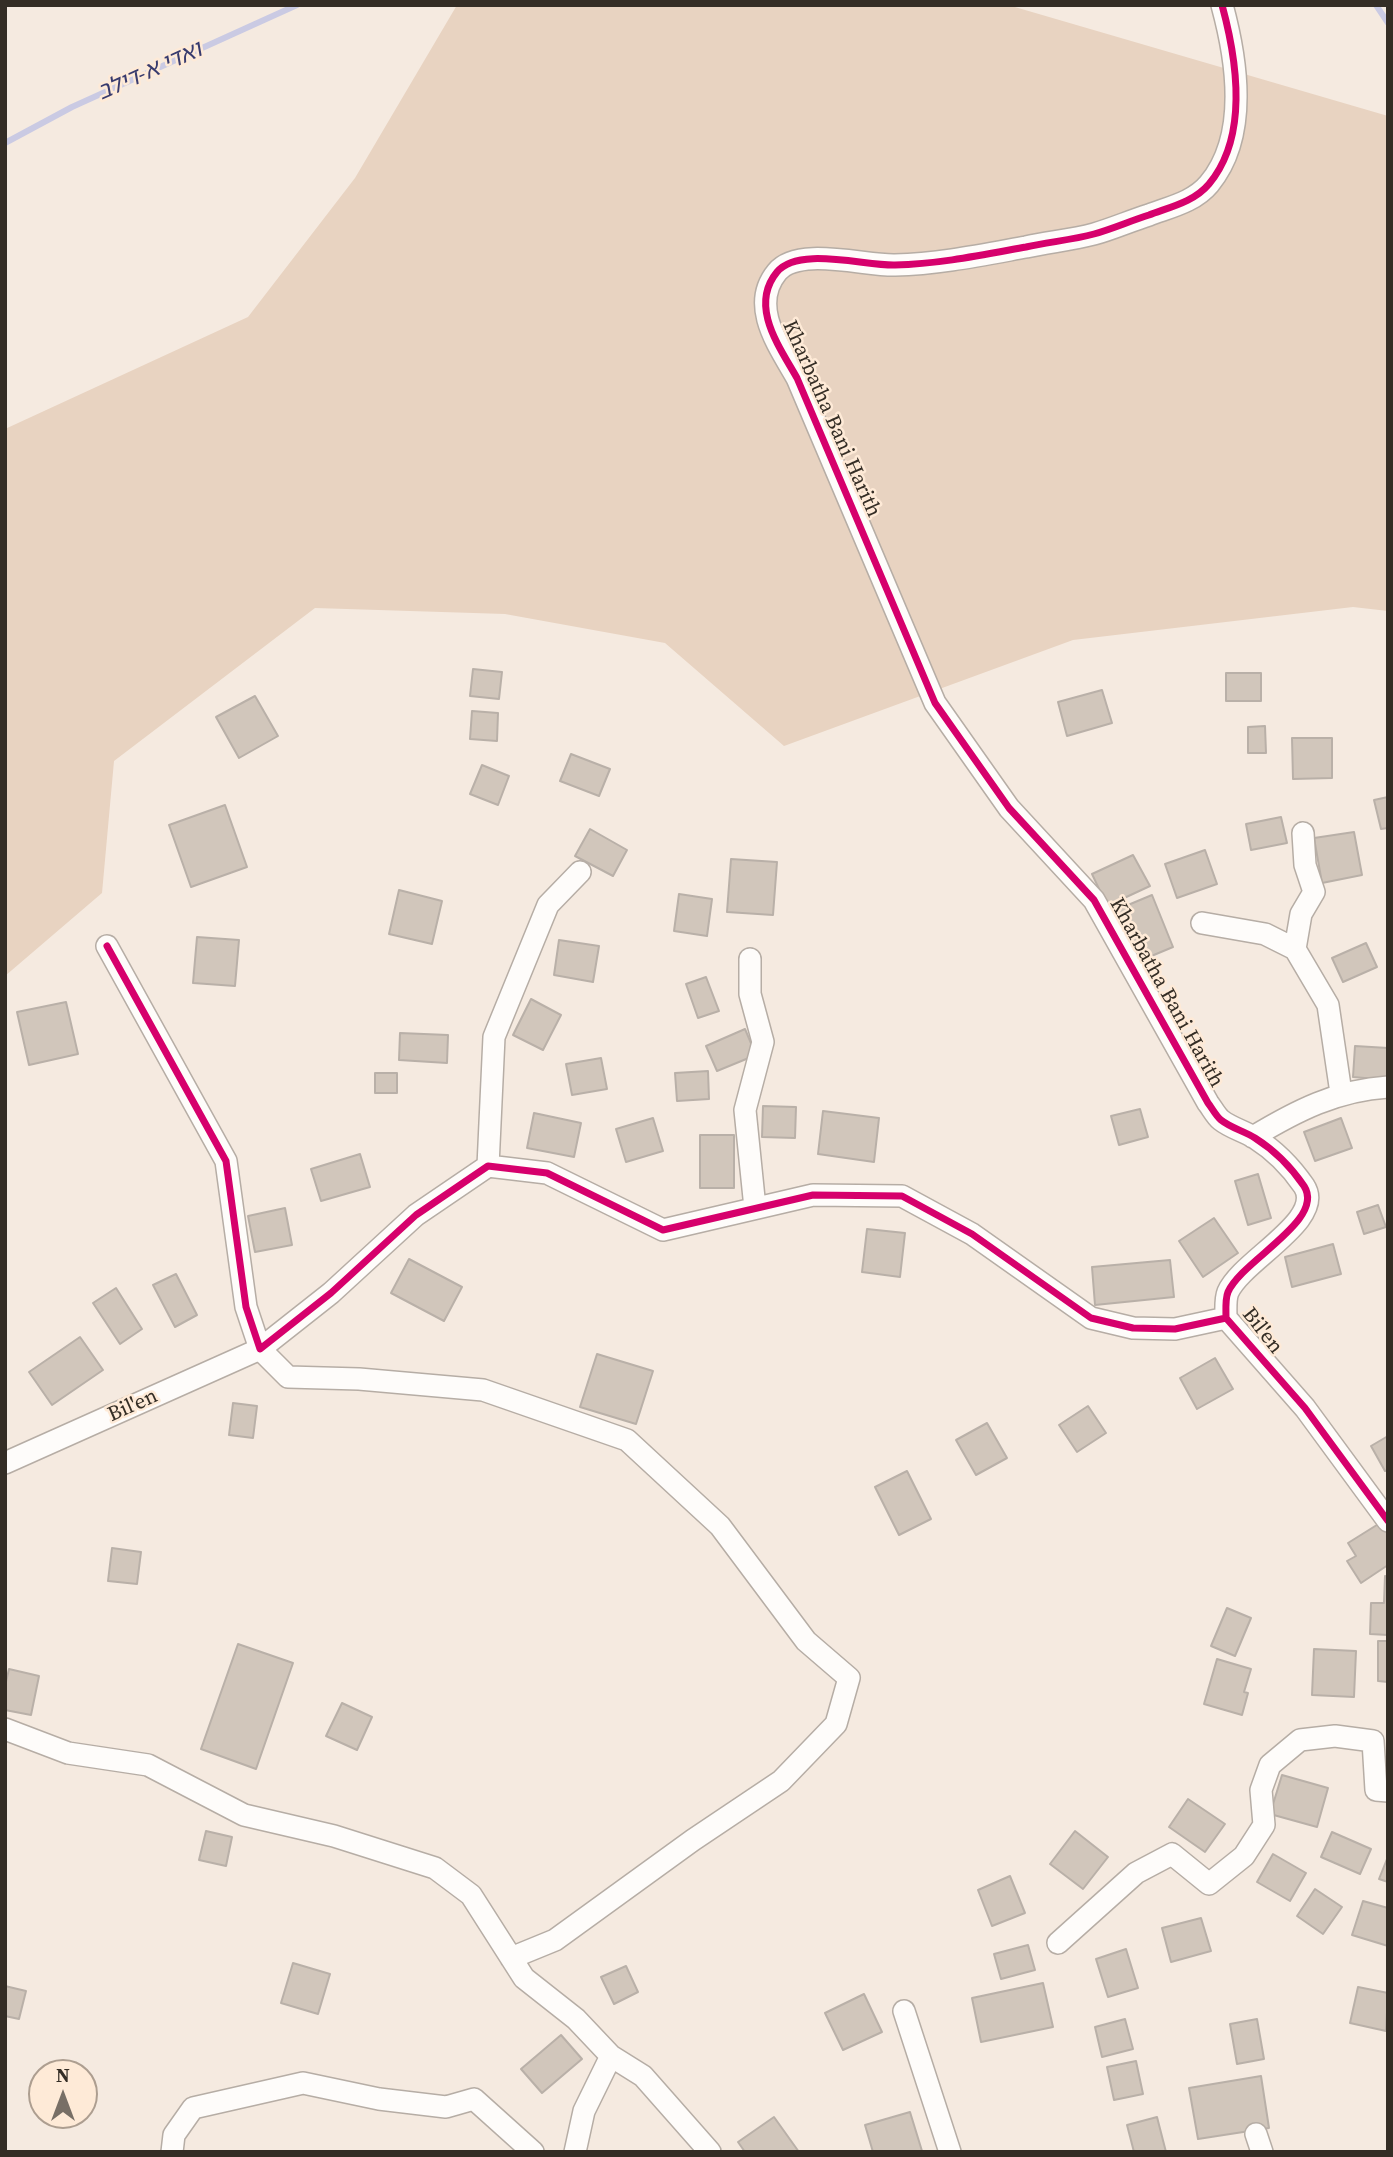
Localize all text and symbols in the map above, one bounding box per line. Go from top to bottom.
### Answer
water label: ואדי א-דילב [94,37,206,107]
street label: Kharbatha Bani Harith [776,317,886,521]
street label: Kharbatha Bani Harith [1103,894,1229,1092]
street label: Bil'en [1236,1303,1288,1359]
street label: Bil'en [104,1384,162,1428]
north arrow [28,2059,98,2129]
text: N [56,2062,70,2088]

